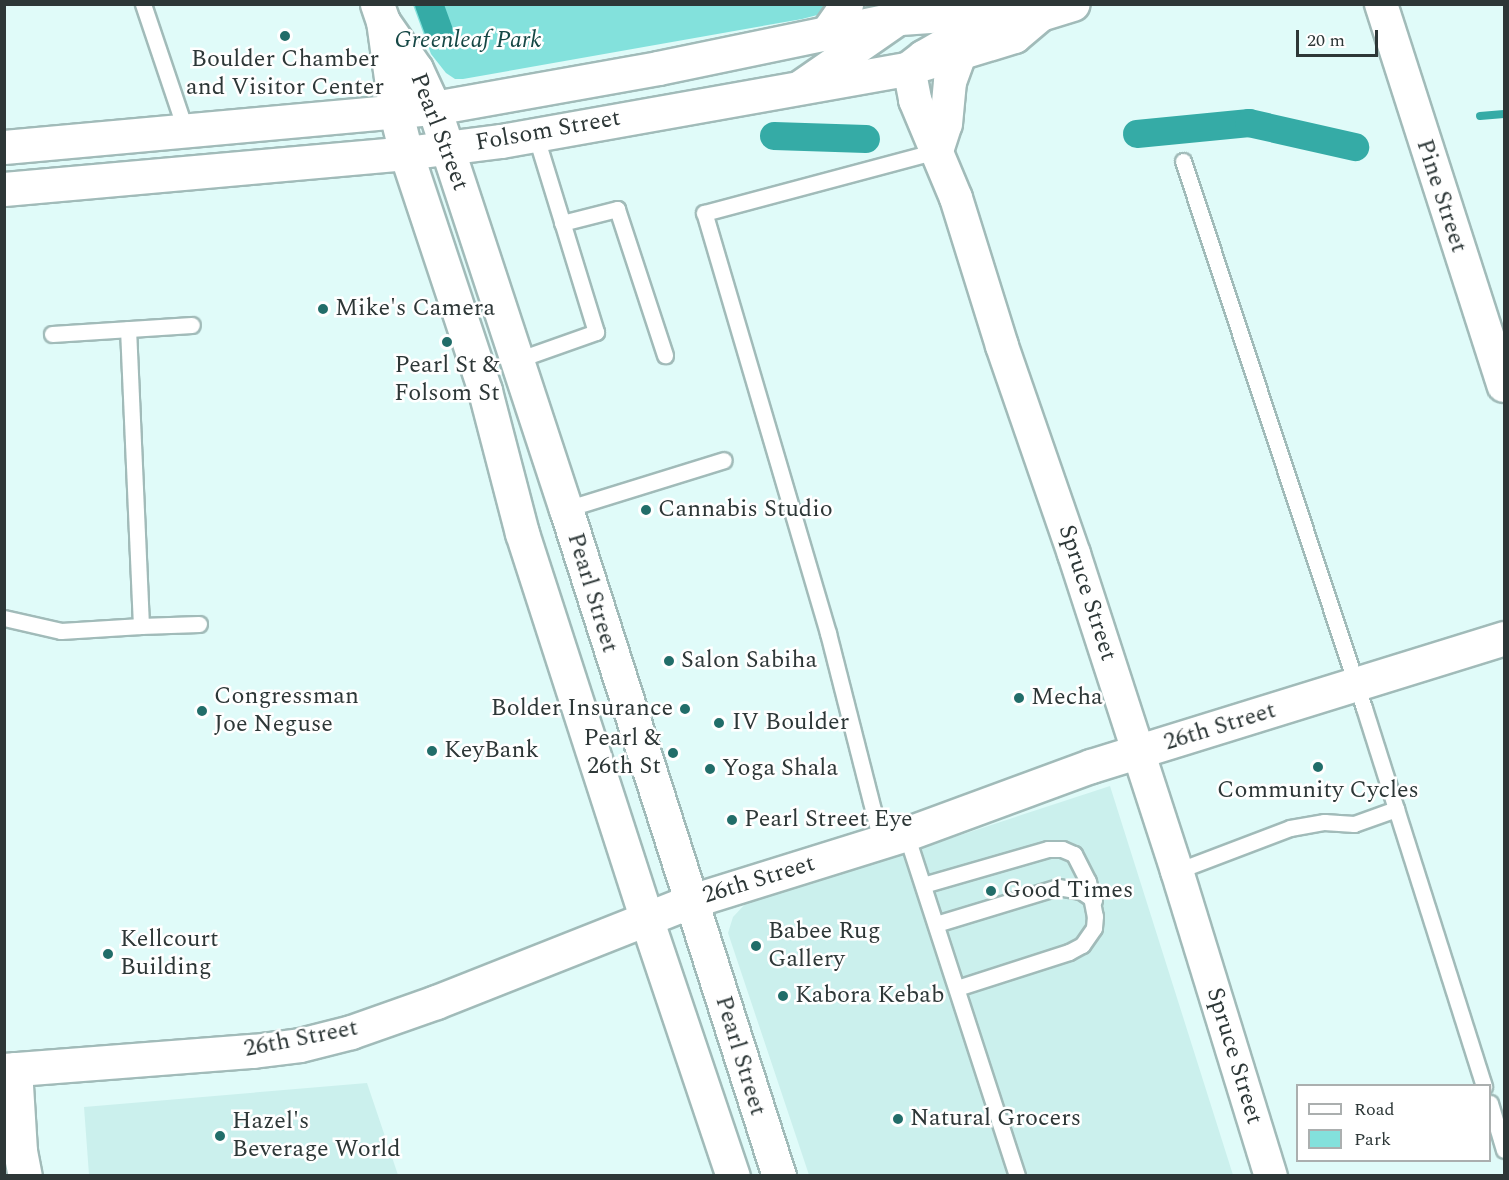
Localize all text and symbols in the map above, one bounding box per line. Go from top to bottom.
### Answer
scale bar [1299,18,1382,56]
park label: Greenleaf Park [395,27,541,55]
text: 20 m [1307,27,1345,54]
marker: Boulder Chamber and Visitor Center [278,29,292,43]
place label: Boulder Chamber and Visitor Center [186,46,384,102]
street label: Pearl Street [403,69,475,195]
street label: Folsom Street [473,104,623,158]
street label: Pine Street [1409,136,1473,256]
place label: Mike's Camera [335,295,495,323]
marker: Mike's Camera [316,302,330,316]
marker: Pearl St & Folsom St [440,335,454,349]
place label: Pearl St & Folsom St [394,352,500,408]
place label: Cannabis Studio [658,496,833,524]
marker: Cannabis Studio [639,503,653,517]
street label: Spruce Street [1051,521,1123,665]
street label: Pearl Street [560,530,624,656]
place label: Salon Sabiha [681,647,817,675]
marker: Salon Sabiha [662,654,676,668]
place label: Congressman Joe Neguse [214,683,359,739]
place label: Mecha [1031,684,1103,712]
marker: Mecha [1012,691,1026,705]
place label: Bolder Insurance [491,695,673,723]
street label: 26th Street [1161,696,1279,758]
marker: Bolder Insurance [678,702,692,716]
marker: Congressman Joe Neguse [195,704,209,718]
place label: IV Boulder [732,709,849,737]
marker: IV Boulder [710,714,728,732]
place label: Pearl & 26th St [583,725,661,781]
place label: KeyBank [444,737,539,765]
marker: KeyBank [425,744,439,758]
marker: Pearl & 26th St [666,746,680,760]
place label: Yoga Shala [722,755,838,783]
marker: Community Cycles [1311,760,1325,774]
marker: Yoga Shala [703,762,717,776]
place label: Community Cycles [1217,777,1419,805]
place label: Pearl Street Eye [744,806,913,834]
marker: Pearl Street Eye [725,813,739,827]
street label: 26th Street [700,849,818,911]
place label: Good Times [1003,877,1133,905]
marker: Good Times [984,884,998,898]
place label: Babee Rug Gallery [768,918,881,974]
place label: Kellcourt Building [120,926,218,982]
marker: Babee Rug Gallery [749,939,763,953]
marker: Kellcourt Building [101,947,115,961]
place label: Kabora Kebab [795,982,944,1010]
street label: Spruce Street [1200,984,1268,1128]
marker: Kabora Kebab [776,989,790,1003]
street label: Pearl Street [708,993,772,1119]
street label: 26th Street [242,1014,360,1064]
legend [1296,1084,1491,1162]
text: Road [1354,1096,1395,1123]
place label: Natural Grocers [910,1105,1081,1133]
place label: Hazel's Beverage World [232,1108,401,1164]
marker: Natural Grocers [891,1112,905,1126]
text: Park [1354,1126,1391,1153]
marker: Hazel's Beverage World [213,1129,227,1143]

